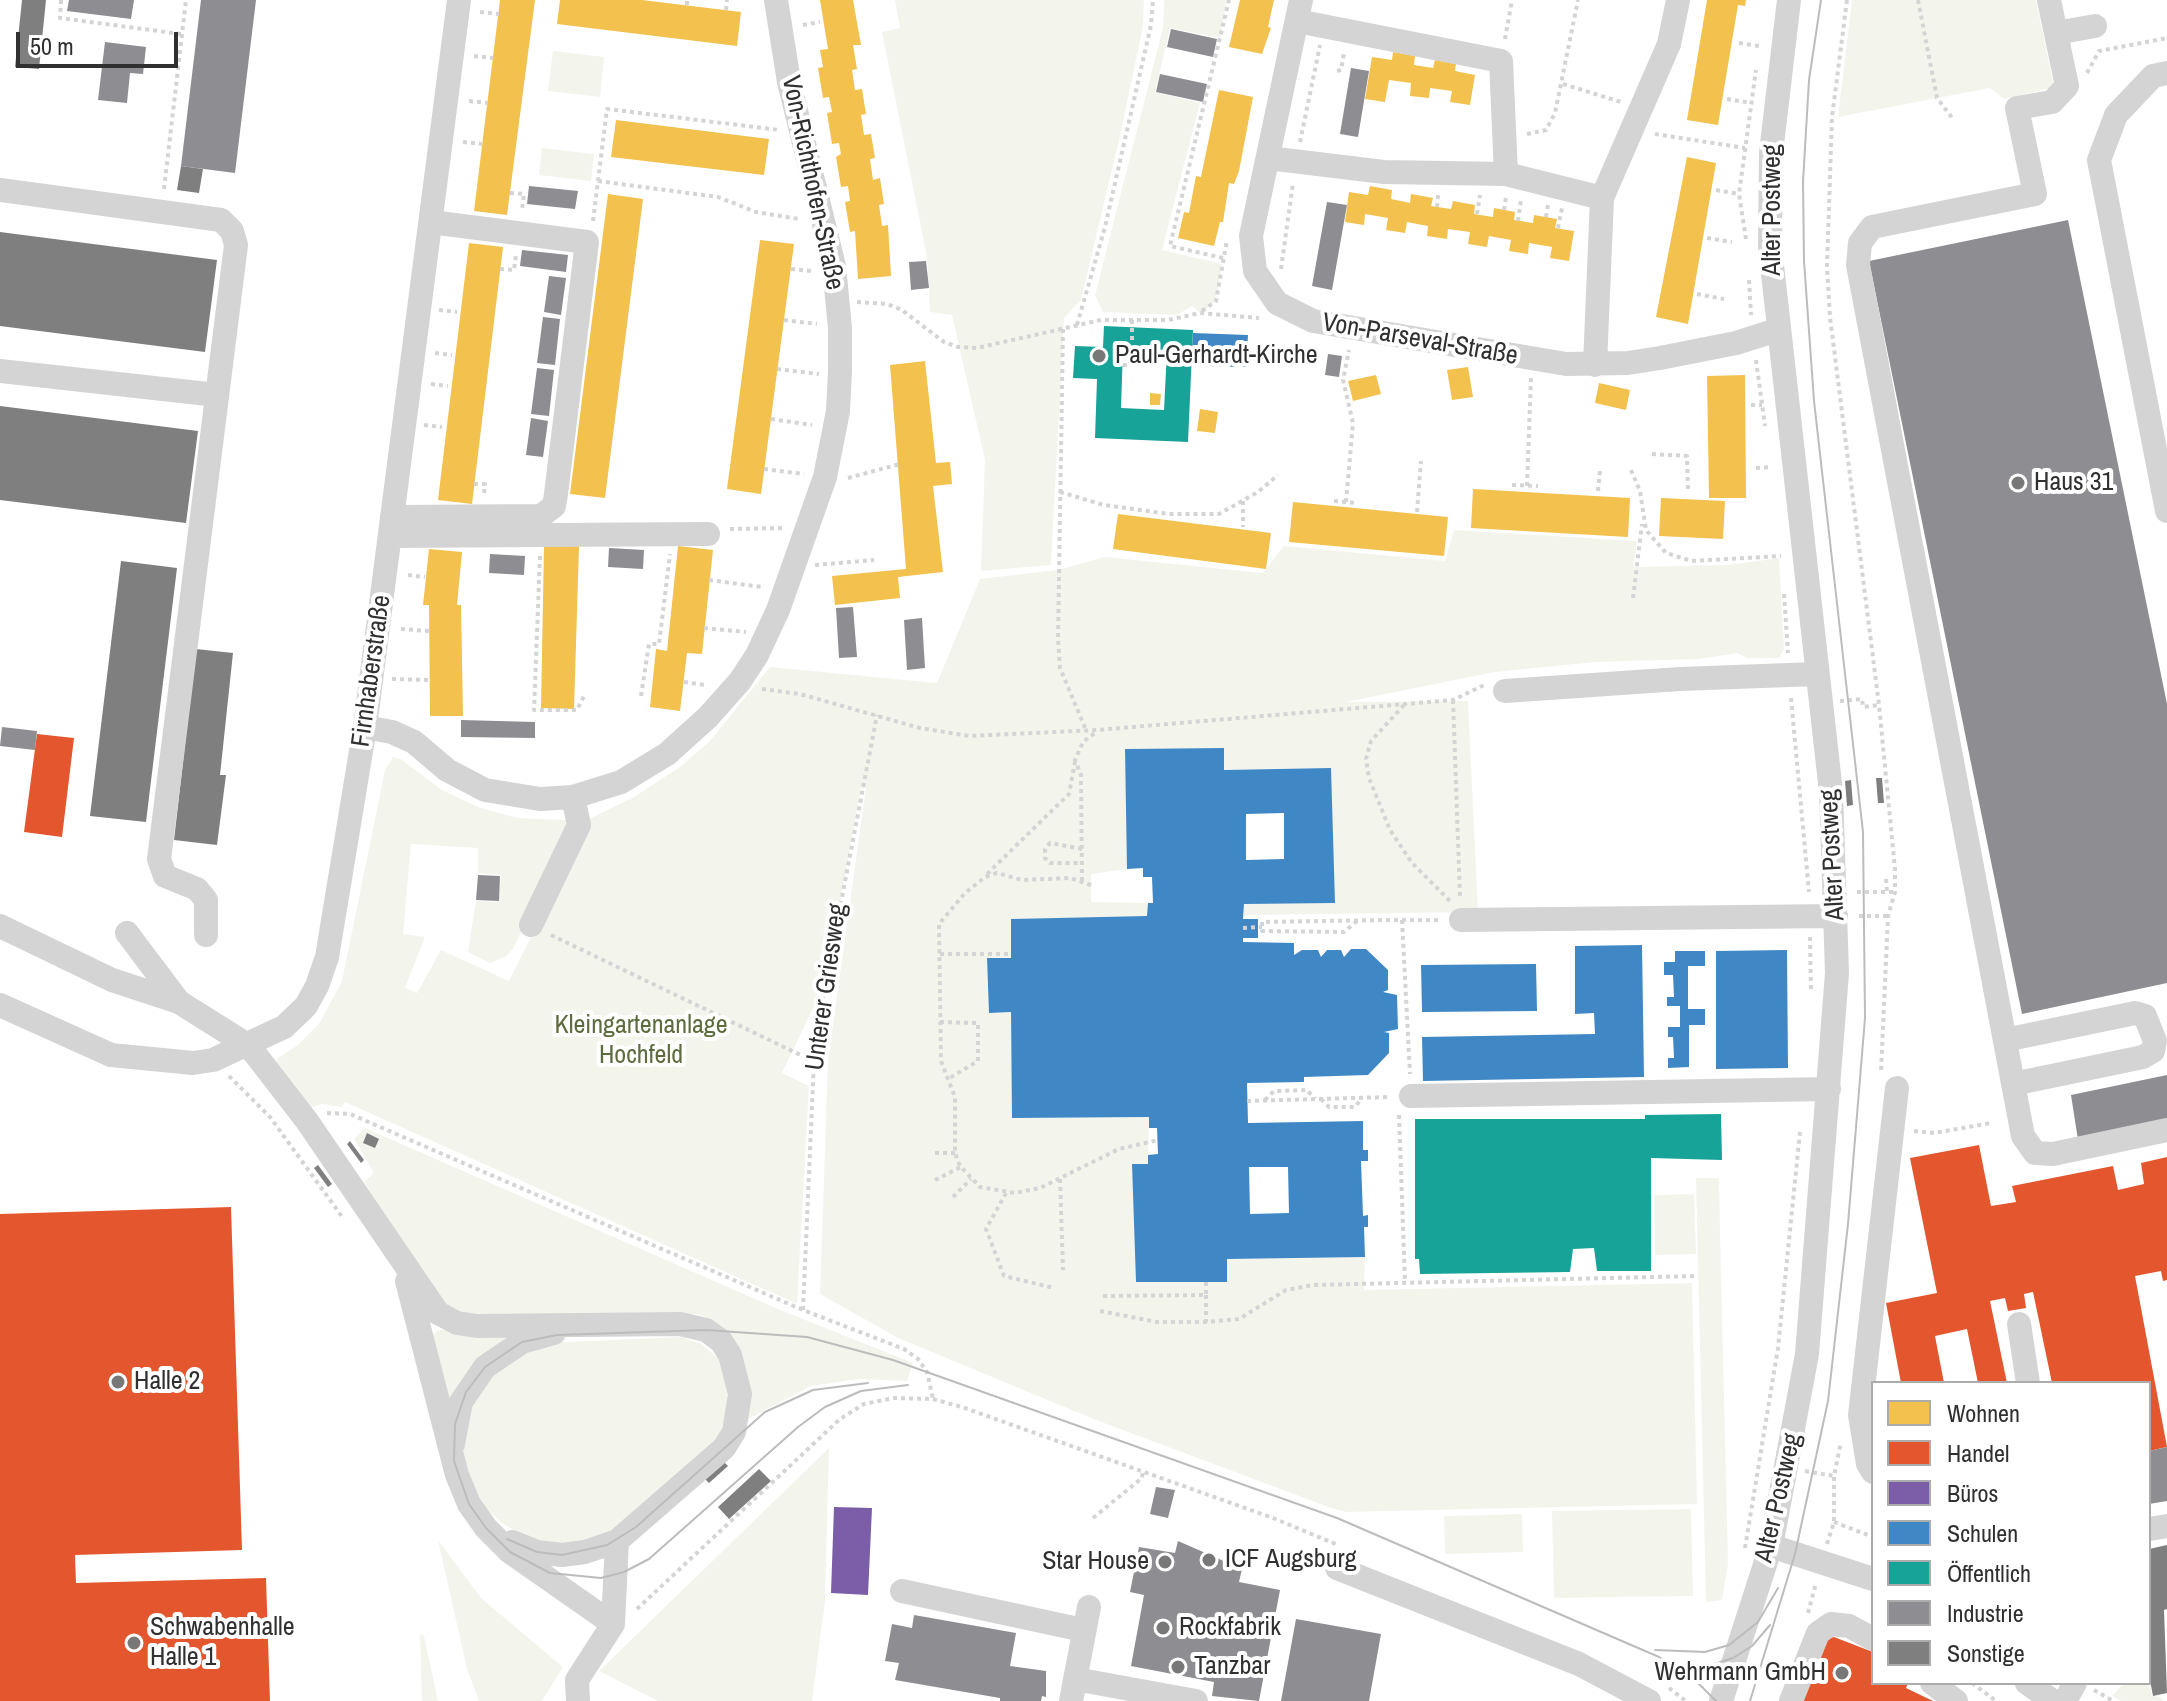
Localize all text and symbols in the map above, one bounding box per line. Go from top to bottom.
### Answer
scale bar [20,16,182,66]
text: 50 m [30,30,74,62]
street label: Von-Richthofen-Straße [774,73,850,293]
street label: Alter Postweg [1757,144,1789,276]
street label: Von-Parseval-Straße [1320,307,1520,373]
place label: Paul-Gerhardt-Kirche [1115,340,1318,372]
marker: Paul-Gerhardt-Kirche [1090,347,1108,365]
place label: Haus 31 [2034,467,2113,499]
marker: Haus 31 [2009,474,2027,492]
street label: Firnhaberstraße [346,593,398,749]
street label: Alter Postweg [1814,789,1852,921]
street label: Unterer Griesweg [800,902,854,1072]
park label: Kleingartenanlage Hochfeld [554,1010,728,1072]
place label: Halle 2 [134,1366,200,1398]
marker: Halle 2 [109,1373,127,1391]
legend [1871,1381,2151,1685]
text: Wohnen [1947,1397,2020,1429]
street label: Alter Postweg [1749,1430,1809,1566]
text: Handel [1947,1437,2009,1469]
text: Büros [1947,1477,1998,1509]
text: Schulen [1947,1517,2018,1549]
place label: ICF Augsburg [1225,1544,1357,1576]
place label: Star House [1042,1546,1149,1578]
marker: ICF Augsburg [1200,1551,1218,1569]
marker: Star House [1156,1553,1174,1571]
text: Öffentlich [1947,1557,2031,1589]
text: Industrie [1947,1597,2024,1629]
place label: Schwabenhalle Halle 1 [150,1612,295,1674]
place label: Rockfabrik [1179,1612,1281,1644]
marker: Rockfabrik [1154,1619,1172,1637]
marker: Schwabenhalle Halle 1 [125,1634,143,1652]
text: Sonstige [1947,1637,2025,1669]
place label: Tanzbar [1194,1651,1270,1683]
place label: Wehrmann GmbH [1655,1657,1826,1689]
marker: Tanzbar [1169,1658,1187,1676]
marker: Wehrmann GmbH [1833,1664,1851,1682]

